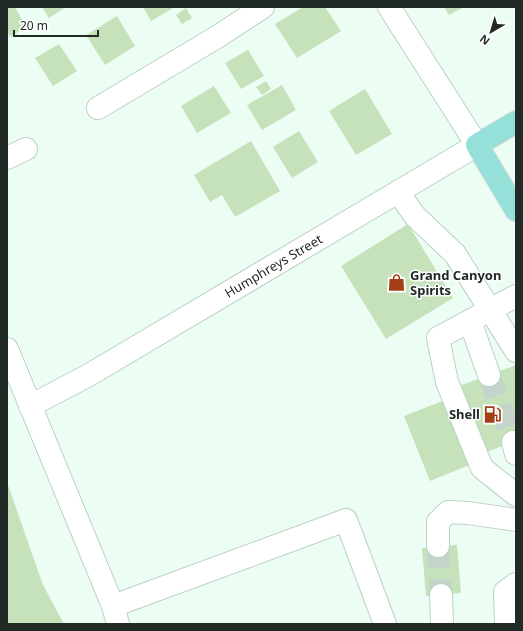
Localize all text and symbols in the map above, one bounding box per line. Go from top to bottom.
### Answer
scale bar [14,12,98,38]
north arrow [471,12,511,52]
text: 20 m [20,17,48,34]
text: N [476,32,493,49]
street label: Humphreys Street [221,230,326,302]
place label: Grand Canyon Spirits [410,266,501,299]
shop icon: Grand Canyon Spirits [387,272,407,292]
fuel station icon: Shell [483,404,503,424]
place label: Shell [449,405,480,423]

